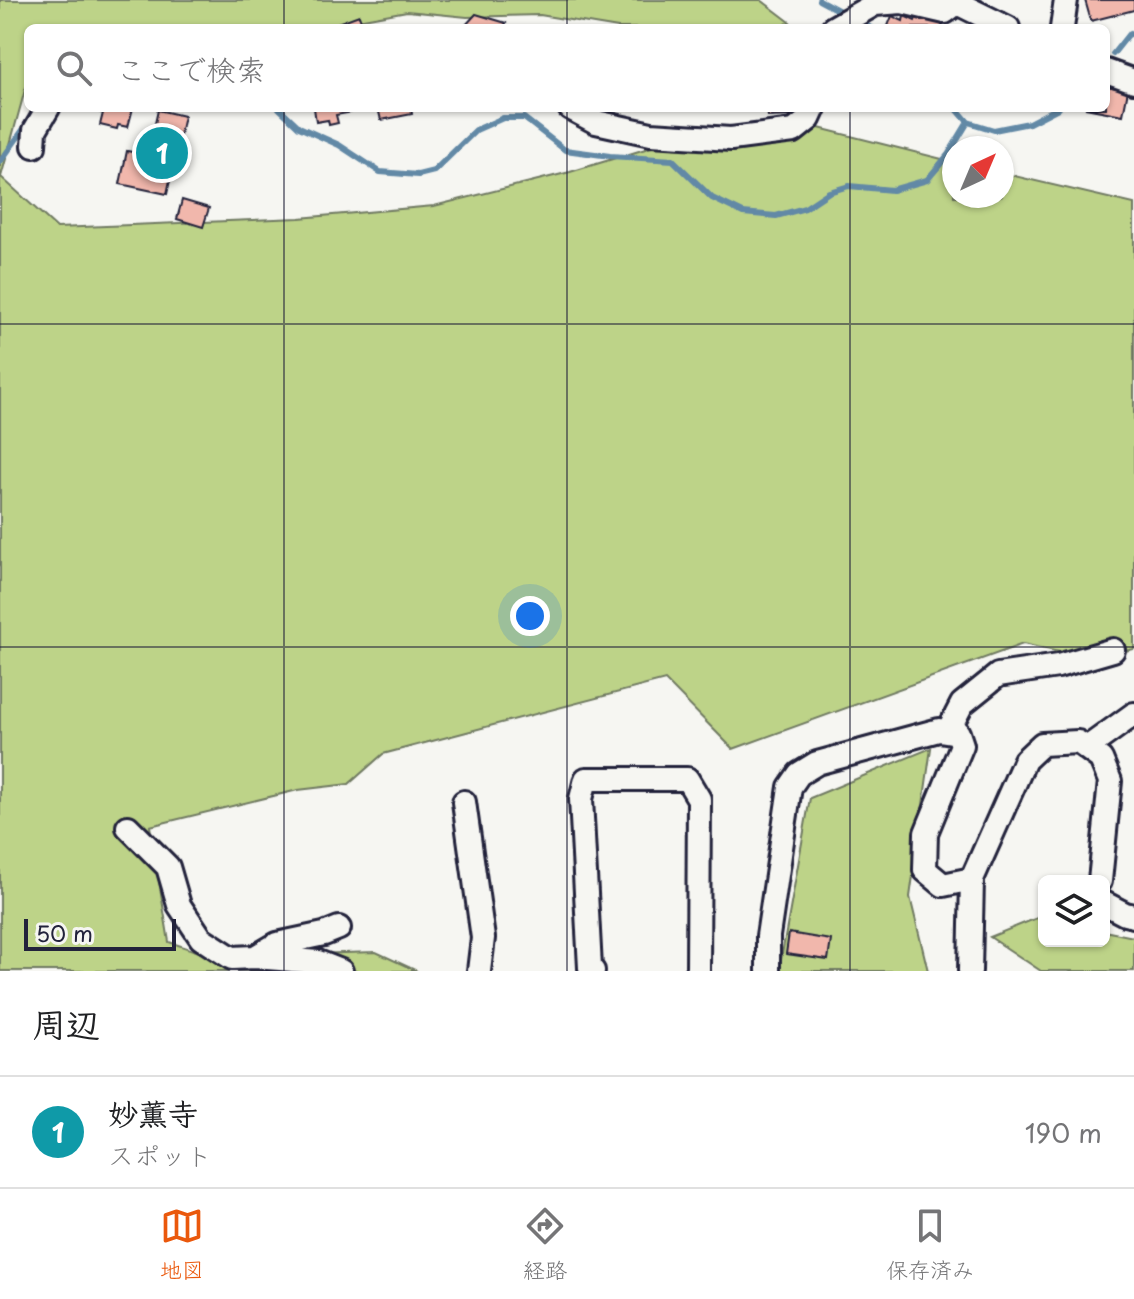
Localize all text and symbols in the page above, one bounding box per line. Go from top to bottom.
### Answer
search box [24,24,1110,112]
icon: search [52,46,96,90]
text: ここで検索 [116,46,266,91]
pin: 1 [136,123,188,183]
north arrow [942,136,1014,208]
your location [510,596,550,636]
map controls [1038,875,1110,947]
button: layers [1038,875,1110,947]
scale bar [24,915,176,951]
text: 50 m [36,916,93,949]
text: 周辺 [32,997,100,1049]
text: 妙薫寺 [108,1090,198,1135]
text: 1 [52,1113,64,1152]
text: 190 m [1025,1113,1102,1152]
text: スポット [108,1135,212,1174]
tab: 地図 [160,1204,204,1285]
tab: 経路 [523,1204,567,1285]
tab: 保存済み [886,1204,974,1285]

